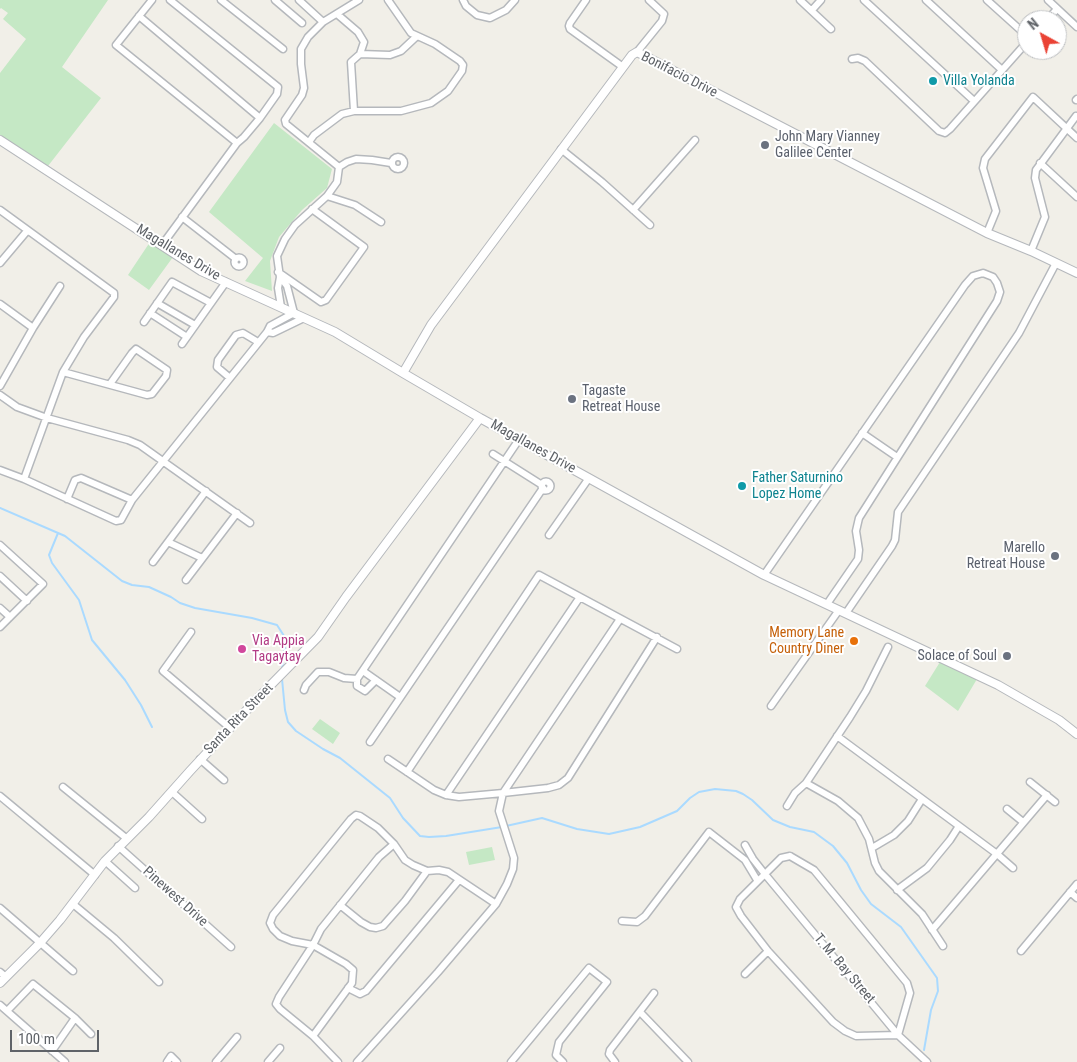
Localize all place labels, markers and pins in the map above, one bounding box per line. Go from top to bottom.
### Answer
place label: Villa Yolanda [943,73,1015,89]
marker: Villa Yolanda [927,75,939,87]
place label: John Mary Vianney Galilee Center [775,129,880,162]
marker: John Mary Vianney Galilee Center [759,139,771,151]
place label: Tagaste Retreat House [582,383,660,416]
marker: Tagaste Retreat House [566,393,578,405]
place label: Father Saturnino Lopez Home [752,470,843,502]
marker: Father Saturnino Lopez Home [736,480,748,492]
place label: Marello Retreat House [967,540,1045,572]
marker: Marello Retreat House [1049,550,1061,562]
place label: Memory Lane Country Diner [769,625,844,658]
place label: Via Appia Tagaytay [252,633,305,666]
marker: Memory Lane Country Diner [848,635,860,647]
marker: Via Appia Tagaytay [236,643,248,655]
place label: Solace of Soul [918,648,997,664]
marker: Solace of Soul [1001,650,1013,662]

